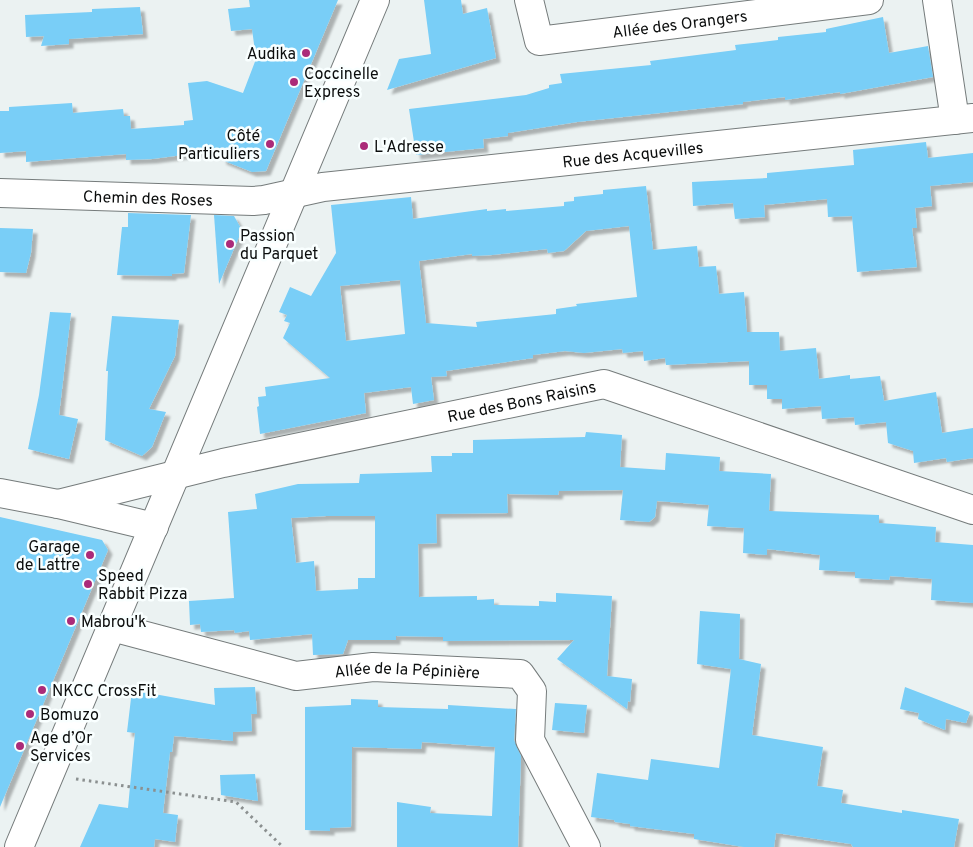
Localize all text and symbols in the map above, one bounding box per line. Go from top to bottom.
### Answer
street label: Allée des Orangers [611,7,749,44]
place label: Audika [247,45,296,65]
marker: Audika [300,47,312,59]
place label: Coccinelle Express [304,65,379,103]
marker: Coccinelle Express [288,76,300,88]
place label: Côté Particuliers [178,127,260,165]
marker: Côté Particuliers [264,138,276,150]
place label: L'Adresse [374,138,444,158]
street label: Rue des Acquevilles [561,139,704,174]
marker: L'Adresse [358,140,370,152]
street label: Chemin des Roses [83,188,213,212]
place label: Passion du Parquet [240,227,318,265]
marker: Passion du Parquet [224,238,236,250]
street label: Rue des Bons Raisins [446,378,598,428]
place label: Garage de Lattre [16,538,80,576]
marker: Garage de Lattre [84,549,96,561]
place label: Speed Rabbit Pizza [98,567,187,605]
marker: Speed Rabbit Pizza [82,578,94,590]
place label: Mabrou'k [81,613,146,633]
marker: Mabrou'k [65,615,77,627]
street label: Allée de la Pépinière [333,659,480,684]
place label: NKCC CrossFit [52,682,157,702]
marker: NKCC CrossFit [36,684,48,696]
place label: Bomuzo [40,706,99,726]
marker: Bomuzo [24,708,36,720]
place label: Age d’Or Services [30,729,93,767]
marker: Age d’Or Services [14,740,26,752]

